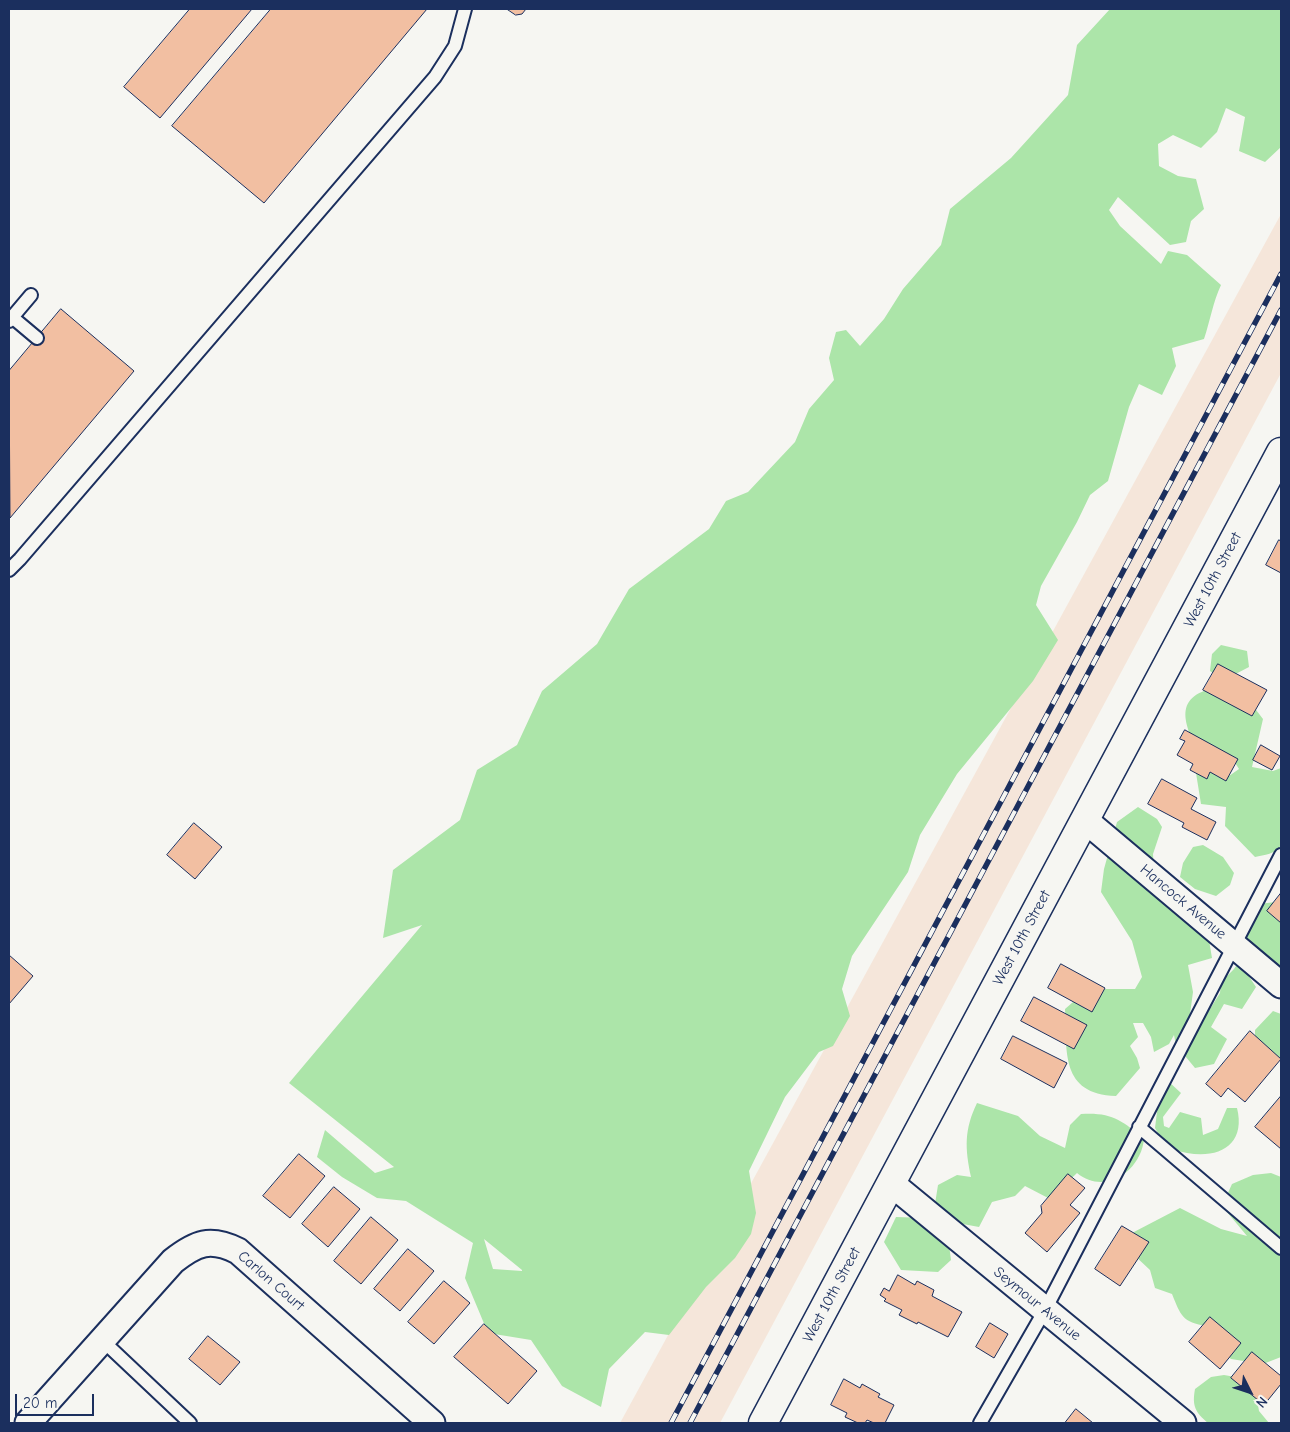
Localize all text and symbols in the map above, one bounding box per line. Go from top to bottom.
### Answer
street label: West 10th Street [1180,529,1246,631]
street label: Hancock Avenue [1136,861,1230,943]
street label: West 10th Street [989,887,1055,989]
street label: West 10th Street [799,1244,865,1346]
street label: Carlon Court [234,1247,308,1315]
street label: Seymour Avenue [990,1263,1084,1345]
north arrow [1225,1367,1275,1417]
scale bar [18,1384,96,1416]
text: N [1252,1393,1271,1411]
text: 20 m [23,1394,57,1412]

